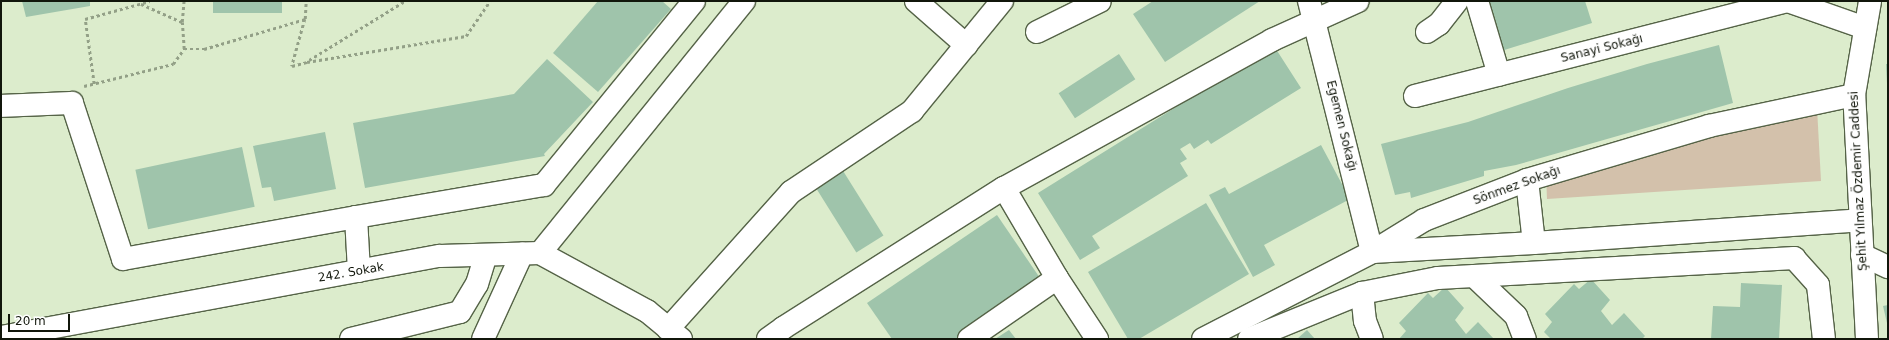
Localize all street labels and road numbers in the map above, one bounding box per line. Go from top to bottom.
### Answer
street label: Sanayi Sokağı [1559,32,1645,66]
street label: Egemen Sokağı [1323,79,1359,173]
street label: Şehit Yılmaz Özdemir Caddesi [1847,91,1871,271]
street label: Sönmez Sokağı [1471,164,1563,208]
street label: 242. Sokak [317,260,385,286]

